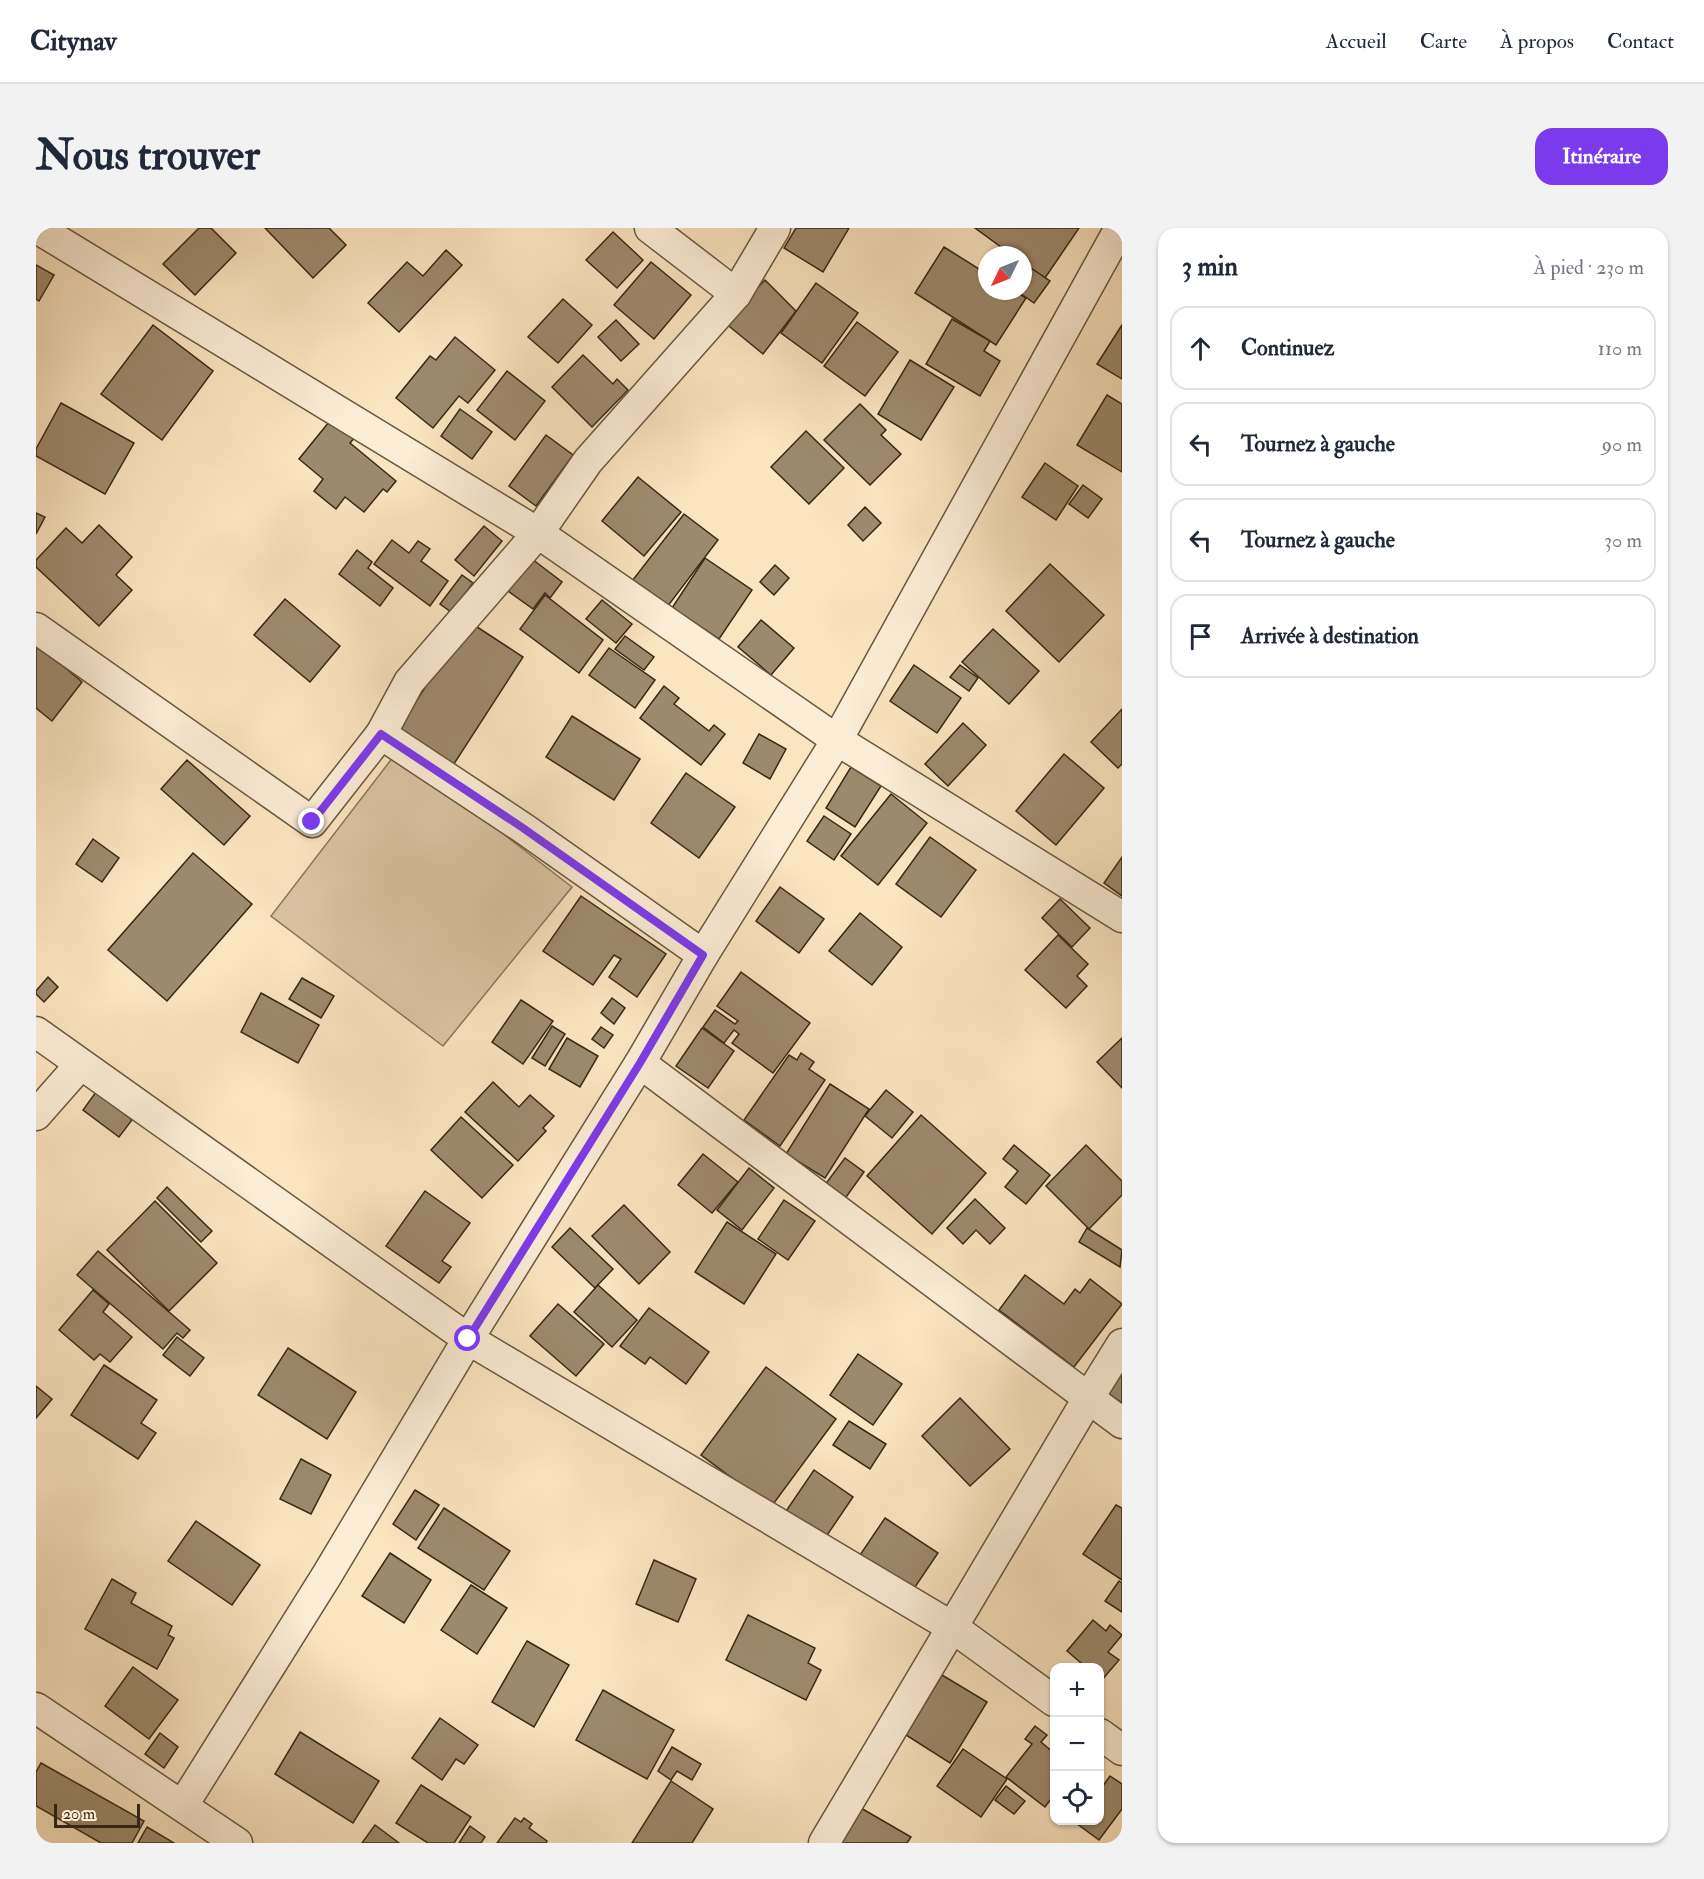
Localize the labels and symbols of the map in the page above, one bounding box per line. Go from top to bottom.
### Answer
north arrow [978,246,1032,300]
route end [298,808,324,834]
route start [454,1325,480,1351]
scale bar [54,1801,140,1828]

